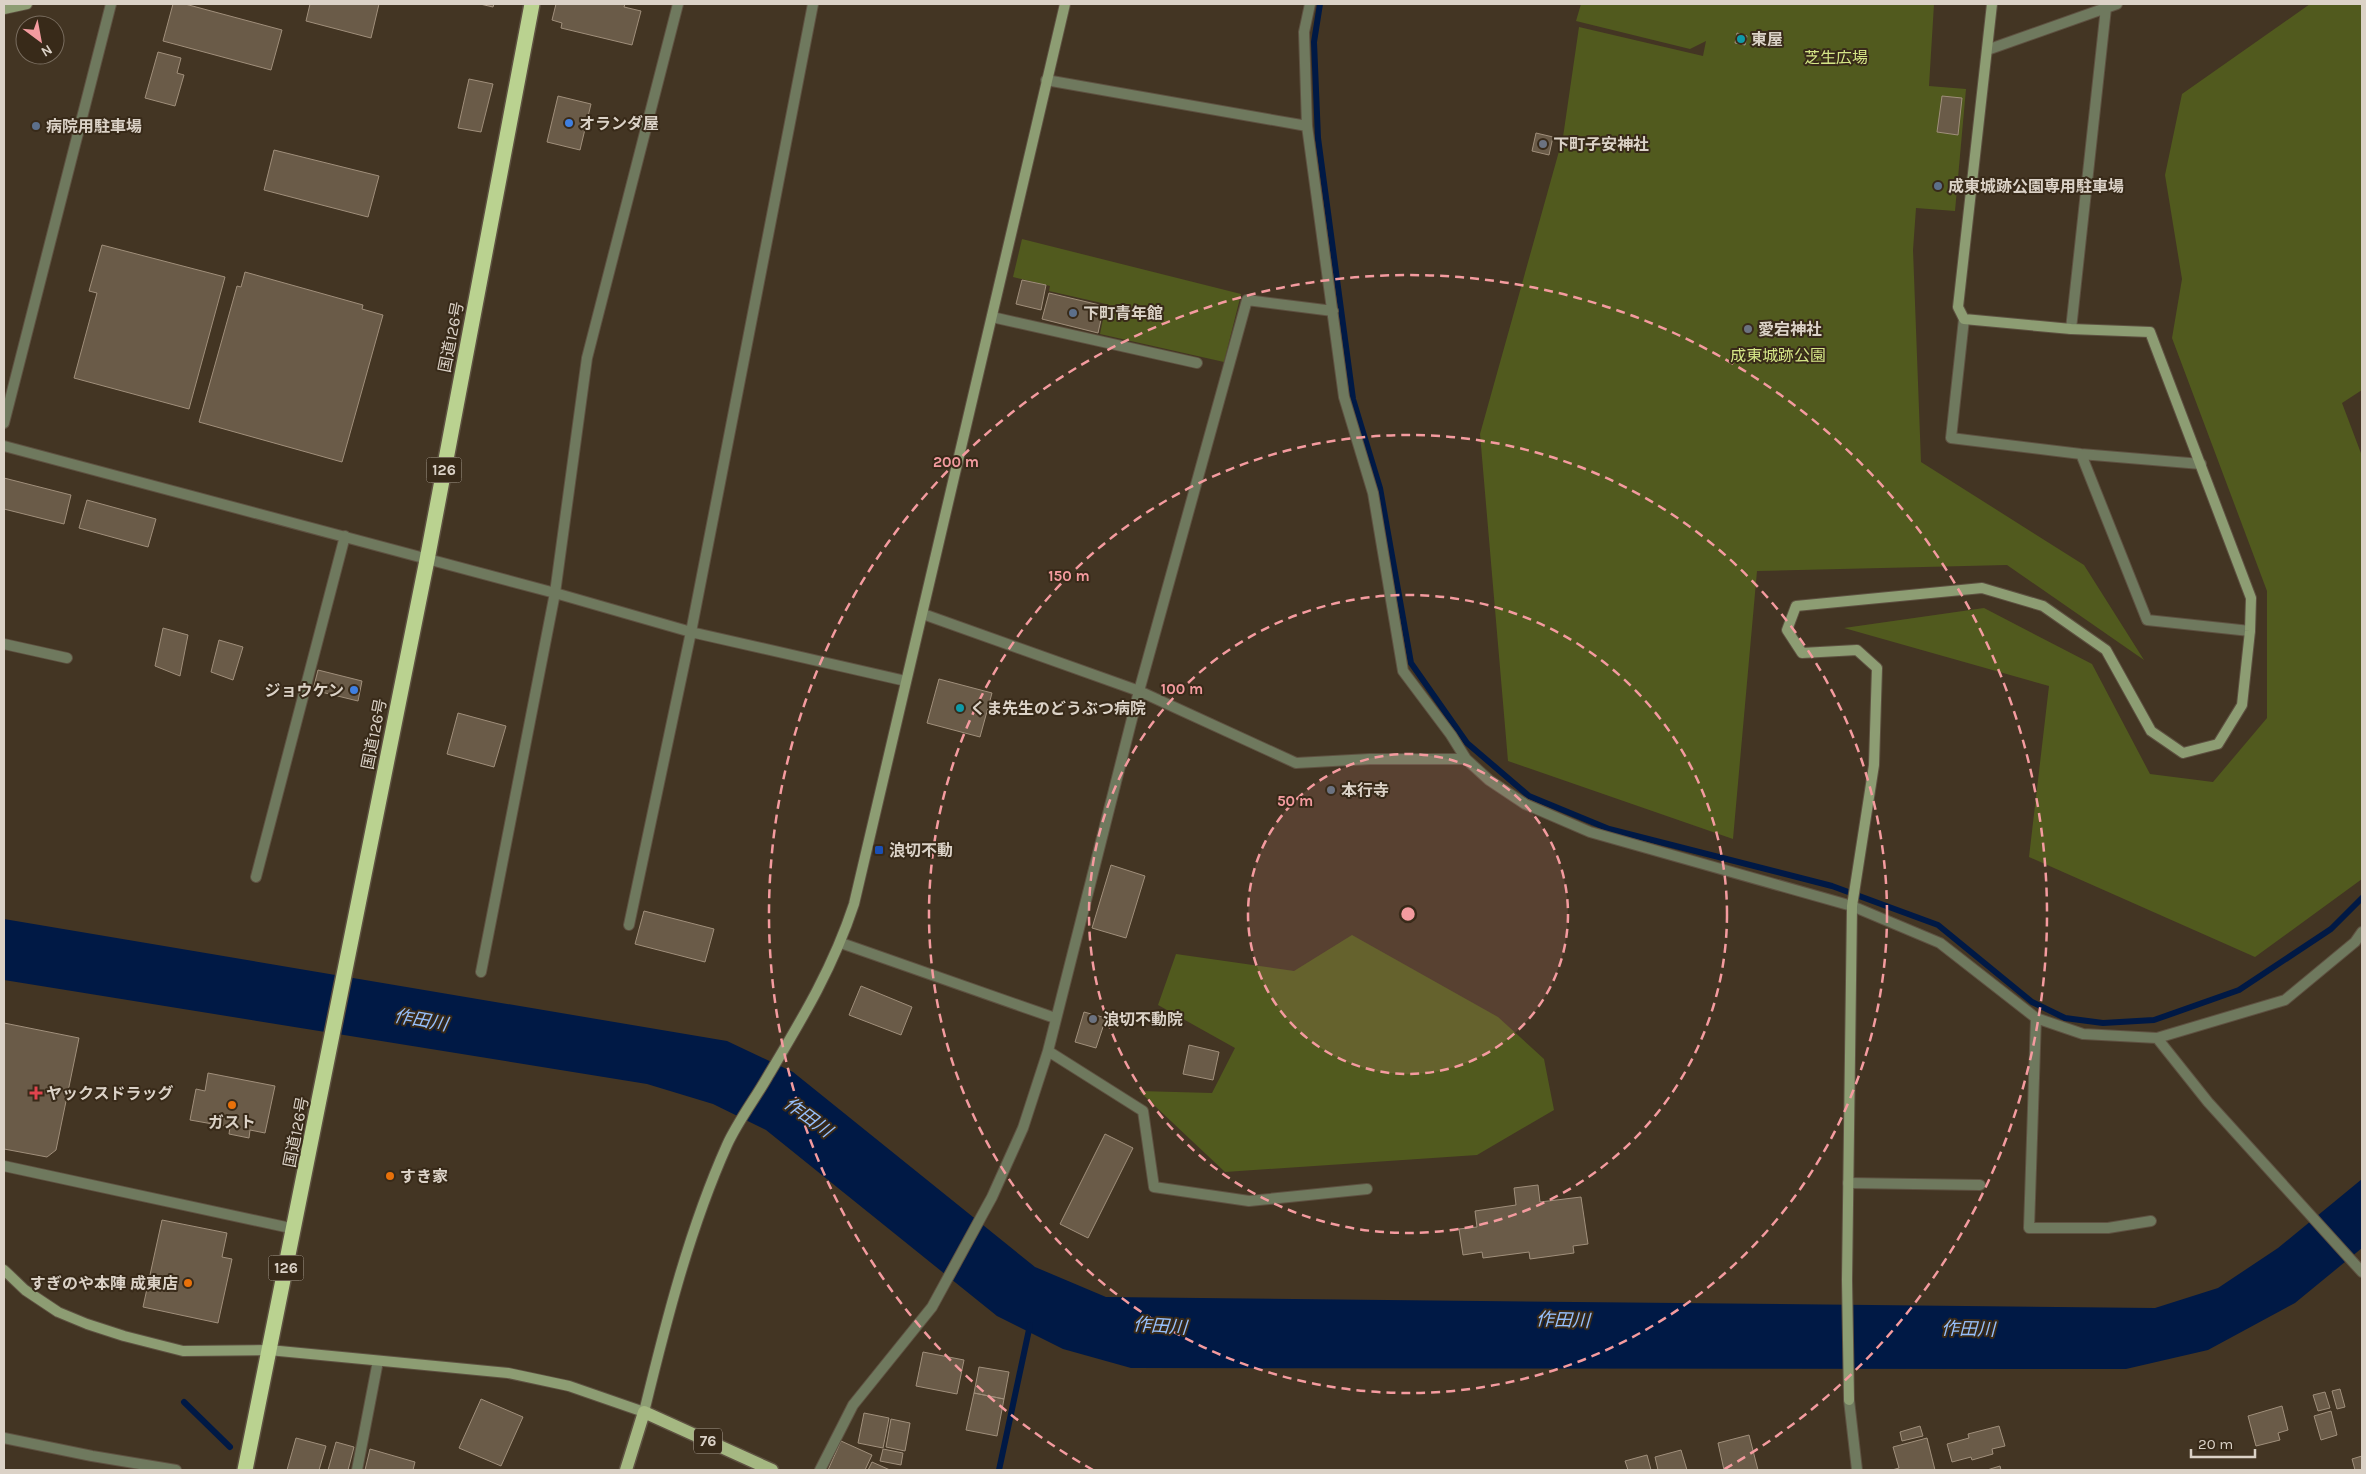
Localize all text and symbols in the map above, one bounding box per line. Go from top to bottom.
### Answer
north arrow [15,15,65,65]
place label: 東屋 [1751,30,1783,49]
marker: 東屋 [1735,33,1747,45]
text: N [38,41,55,60]
park label: 芝生広場 [1804,48,1868,67]
place label: オランダ屋 [579,114,659,133]
place label: 病院用駐車場 [46,117,142,136]
marker: オランダ屋 [563,117,575,129]
marker: 病院用駐車場 [30,120,42,132]
place label: 下町子安神社 [1553,135,1649,154]
marker: 下町子安神社 [1537,138,1549,150]
place label: 成東城跡公園専用駐車場 [1948,177,2124,196]
marker: 成東城跡公園専用駐車場 [1932,180,1944,192]
street label: 国道126号 [435,300,467,374]
place label: 下町青年館 [1083,304,1163,323]
marker: 下町青年館 [1067,307,1079,319]
place label: 愛宕神社 [1758,320,1822,339]
marker: 愛宕神社 [1742,323,1754,335]
park label: 成東城跡公園 [1730,346,1826,365]
text: 200 m [933,453,979,471]
road number: 126 [426,458,462,482]
text: 150 m [1048,567,1090,585]
text: 100 m [1161,680,1203,698]
place label: ジョウケン [264,681,344,700]
marker: ジョウケン [348,684,360,696]
street label: 国道126号 [358,697,390,771]
place label: くま先生のどうぶつ病院 [970,699,1146,718]
marker: くま先生のどうぶつ病院 [954,702,966,714]
place label: 本行寺 [1341,781,1389,800]
marker: 本行寺 [1325,784,1337,796]
text: 50 m [1277,792,1313,810]
place label: 浪切不動 [889,841,953,860]
marker: 浪切不動 [873,844,885,856]
centre of rings [1399,905,1417,923]
water label: 作田川 [393,1004,451,1036]
place label: 浪切不動院 [1103,1010,1183,1029]
marker: 浪切不動院 [1087,1013,1099,1025]
place label: ヤックスドラッグ [46,1084,174,1103]
marker: ヤックスドラッグ [30,1087,42,1099]
water label: 作田川 [780,1092,838,1143]
street label: 国道126号 [280,1095,312,1169]
marker: ガスト [226,1099,238,1111]
place label: ガスト [208,1113,256,1132]
place label: すき家 [400,1167,448,1186]
marker: すき家 [384,1170,396,1182]
road number: 126 [268,1256,304,1280]
place label: すぎのや本陣 成東店 [30,1274,178,1293]
marker: すぎのや本陣 成東店 [182,1277,194,1289]
water label: 作田川 [1536,1308,1592,1332]
water label: 作田川 [1132,1313,1190,1339]
water label: 作田川 [1941,1318,1997,1341]
scale bar [2191,1426,2255,1458]
road number: 76 [694,1428,722,1454]
text: 20 m [2198,1435,2233,1453]

